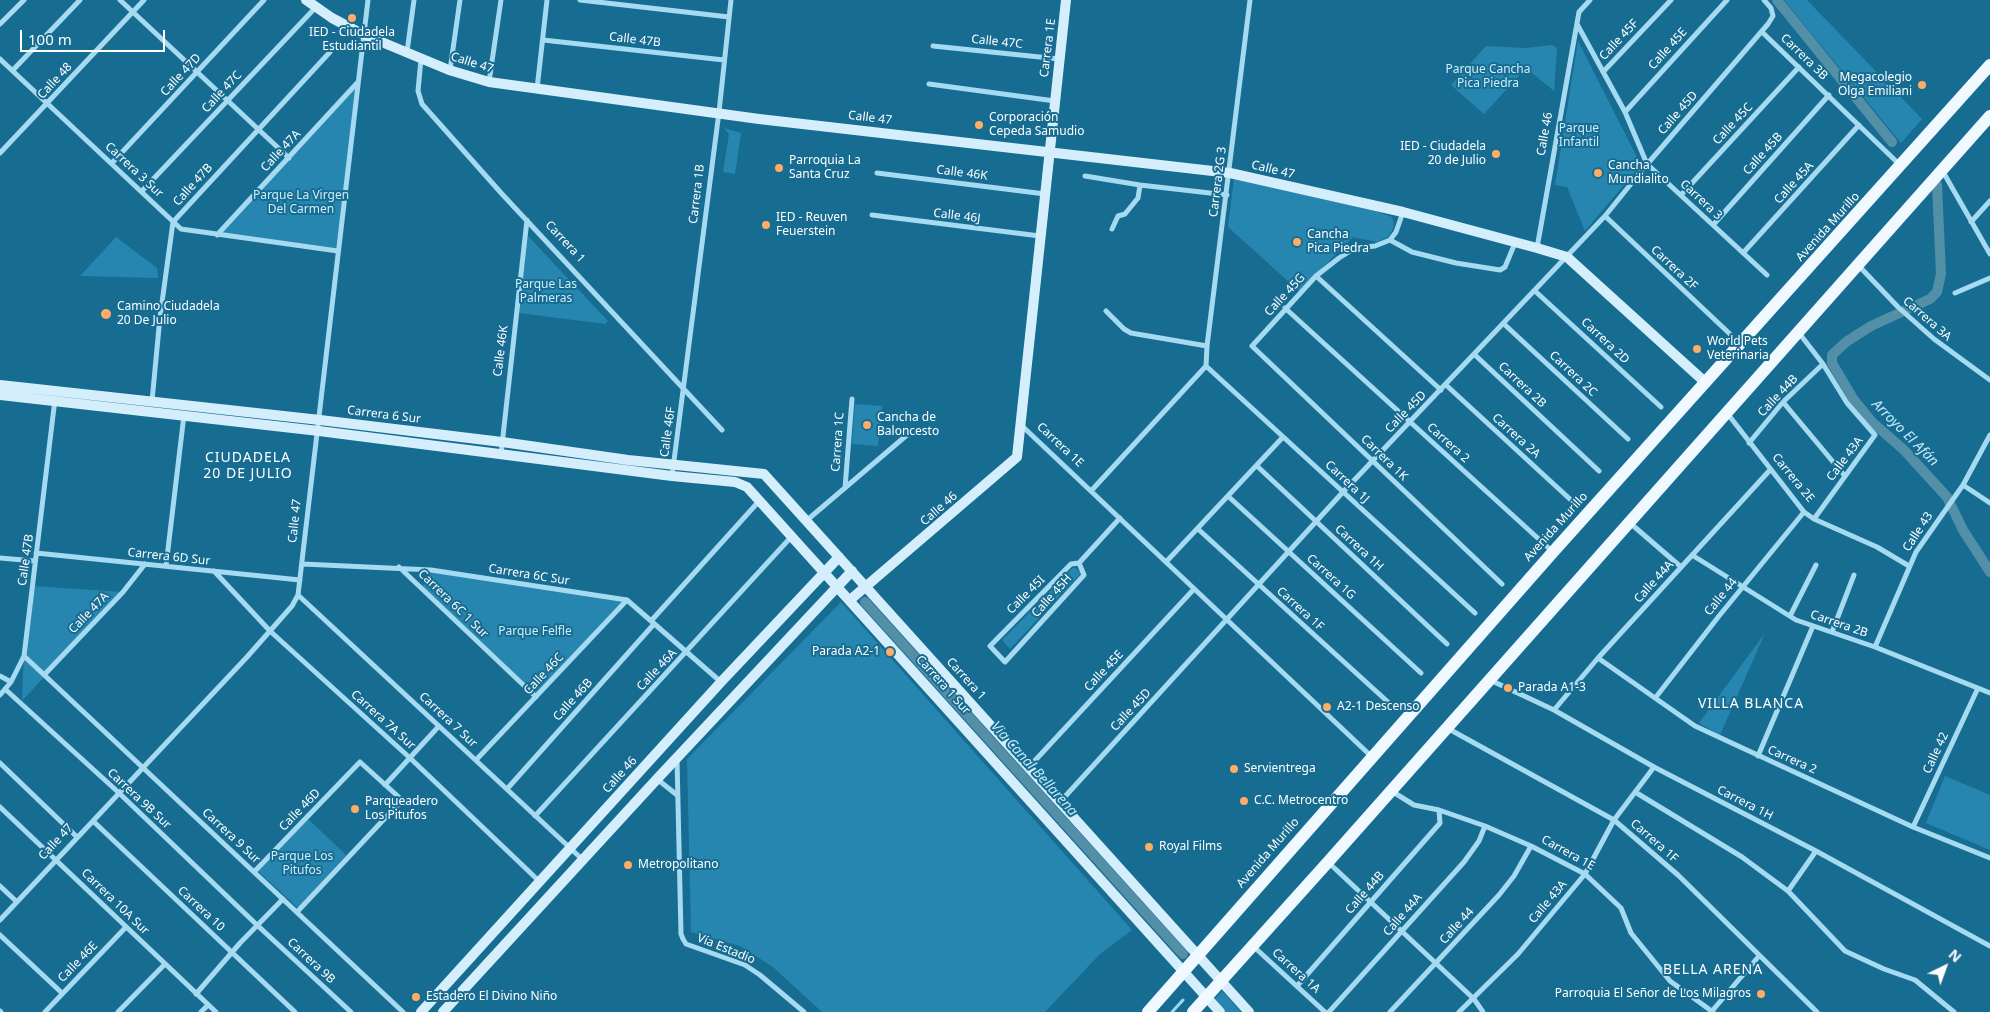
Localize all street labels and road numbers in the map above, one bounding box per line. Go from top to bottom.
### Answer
street label: Calle 45F [1597,17,1641,63]
street label: Carrera 1E [1037,18,1059,78]
street label: Calle 45E [1646,25,1690,73]
street label: Calle 47B [608,30,662,50]
street label: Carrera 3B [1777,31,1831,83]
street label: Calle 47C [971,32,1023,52]
street label: Calle 47 [449,50,495,76]
street label: Calle 47D [158,51,204,99]
street label: Calle 48 [35,60,75,102]
street label: Calle 47C [199,68,245,116]
street label: Calle 45D [1655,88,1701,138]
street label: Calle 45C [1710,100,1756,148]
street label: Calle 47 [847,108,893,128]
street label: Calle 46 [1534,111,1556,157]
street label: Calle 47A [258,127,304,175]
street label: Calle 45B [1740,130,1786,178]
street label: Carrera 3 Sur [102,139,166,201]
street label: Carrera 2G 3 [1207,146,1229,218]
street label: Calle 47 [1250,158,1296,182]
street label: Calle 45A [1771,159,1817,207]
street label: Calle 47B [170,161,216,209]
street label: Carrera 1B [686,163,708,225]
street label: Calle 46K [936,163,988,183]
street label: Carrera 3 [1677,177,1725,223]
street label: Avenida Murillo [1793,189,1863,265]
street label: Calle 46J [933,206,981,226]
street label: Carrera 1 [542,218,588,266]
street label: Carrera 2F [1648,243,1700,293]
street label: Calle 45G [1262,271,1308,319]
street label: Carrera 3A [1900,294,1954,344]
street label: Carrera 2D [1578,315,1632,367]
street label: Calle 46K [491,325,511,377]
street label: Carrera 2C [1546,348,1600,400]
street label: Carrera 2B [1495,359,1549,411]
street label: Calle 44B [1755,372,1801,420]
street label: Calle 45D [1382,388,1430,436]
street label: Carrera 6 Sur [346,403,422,427]
street label: Calle 46F [657,406,679,458]
street label: Carrera 2A [1489,411,1543,461]
street label: Carrera 1C [829,412,847,472]
street label: Carrera 1E [1034,420,1086,470]
street label: Carrera 2 [1424,420,1472,466]
street label: Carrera 1K [1358,432,1410,484]
street label: Calle 43A [1824,434,1866,484]
street label: Carrera 2E [1769,451,1817,505]
street label: Carrera 1J [1322,458,1372,506]
street label: Calle 46 [918,489,960,529]
street label: Avenida Murillo [1521,489,1591,565]
street label: Calle 47 [286,498,304,544]
street label: Calle 43 [1900,510,1936,554]
street label: Carrera 1H [1332,522,1386,574]
street label: Calle 47B [15,533,37,587]
street label: Carrera 6D Sur [127,546,211,568]
street label: Carrera 1G [1304,551,1358,603]
street label: Calle 44A [1631,558,1677,606]
street label: Carrera 6C Sur [487,561,571,589]
street label: Carrera 6C 1 Sur [415,567,491,641]
street label: Calle 45H [1029,571,1075,621]
street label: Calle 45I [1004,573,1048,617]
street label: Calle 44 [1702,575,1740,619]
street label: Carrera 1F [1273,584,1327,634]
street label: Calle 47A [66,589,112,637]
street label: Carrera 2B [1808,607,1870,641]
street label: Calle 46A [634,646,680,694]
street label: Calle 45E [1081,648,1127,694]
street label: Calle 46C [521,650,567,698]
street label: Carrera 1 Sur [913,653,973,717]
street label: Carrera 1 [943,655,989,703]
street label: Calle 46B [550,676,596,724]
street label: Calle 45D [1108,686,1154,734]
street label: Carrera 7A Sur [348,687,418,753]
street label: Carrera 7 Sur [416,689,480,751]
street label: Calle 42 [1920,730,1952,776]
street label: Carrera 2 [1765,743,1819,777]
street label: Calle 46 [600,754,640,796]
street label: Carrera 9B Sur [104,766,174,832]
street label: Carrera 1H [1715,783,1775,823]
street label: Calle 46D [276,786,324,834]
street label: Carrera 9 Sur [199,805,263,867]
street label: Avenida Murillo [1234,815,1302,891]
street label: Carrera 1F [1627,816,1681,866]
street label: Calle 47 [36,821,76,863]
street label: Carrera 1E [1539,832,1597,874]
street label: Carrera 10A Sur [78,866,152,938]
street label: Calle 44B [1343,869,1387,917]
street label: Calle 43A [1526,878,1570,926]
street label: Carrera 10 [174,884,228,934]
street label: Calle 44A [1381,891,1425,939]
street label: Calle 44 [1437,905,1477,947]
street label: Vía Estadio [695,931,757,967]
street label: Carrera 9B [284,935,338,987]
street label: Calle 46E [55,939,101,985]
street label: Carrera 1A [1269,946,1323,996]

